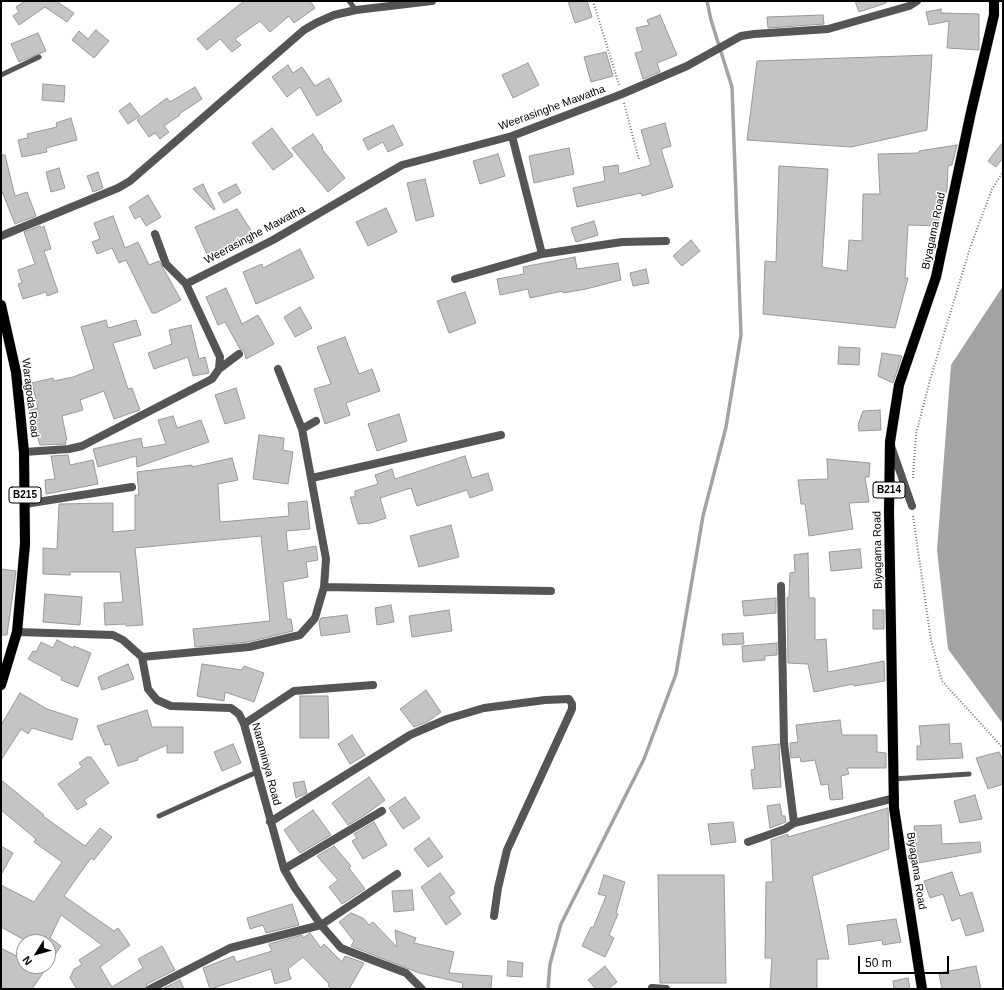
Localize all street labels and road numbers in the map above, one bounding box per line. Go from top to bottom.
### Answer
street label: Weerasinghe Mawatha [497,83,607,133]
street label: Biyagama Road [919,191,949,271]
street label: Weerasinghe Mawatha [202,203,308,267]
street label: Waragoda Road [19,358,41,438]
road number: B214 [873,482,905,498]
road number: B215 [9,487,41,503]
street label: Biyagama Road [871,511,885,589]
street label: Naraminiya Road [249,721,283,807]
street label: Biyagama Road [903,831,929,911]

